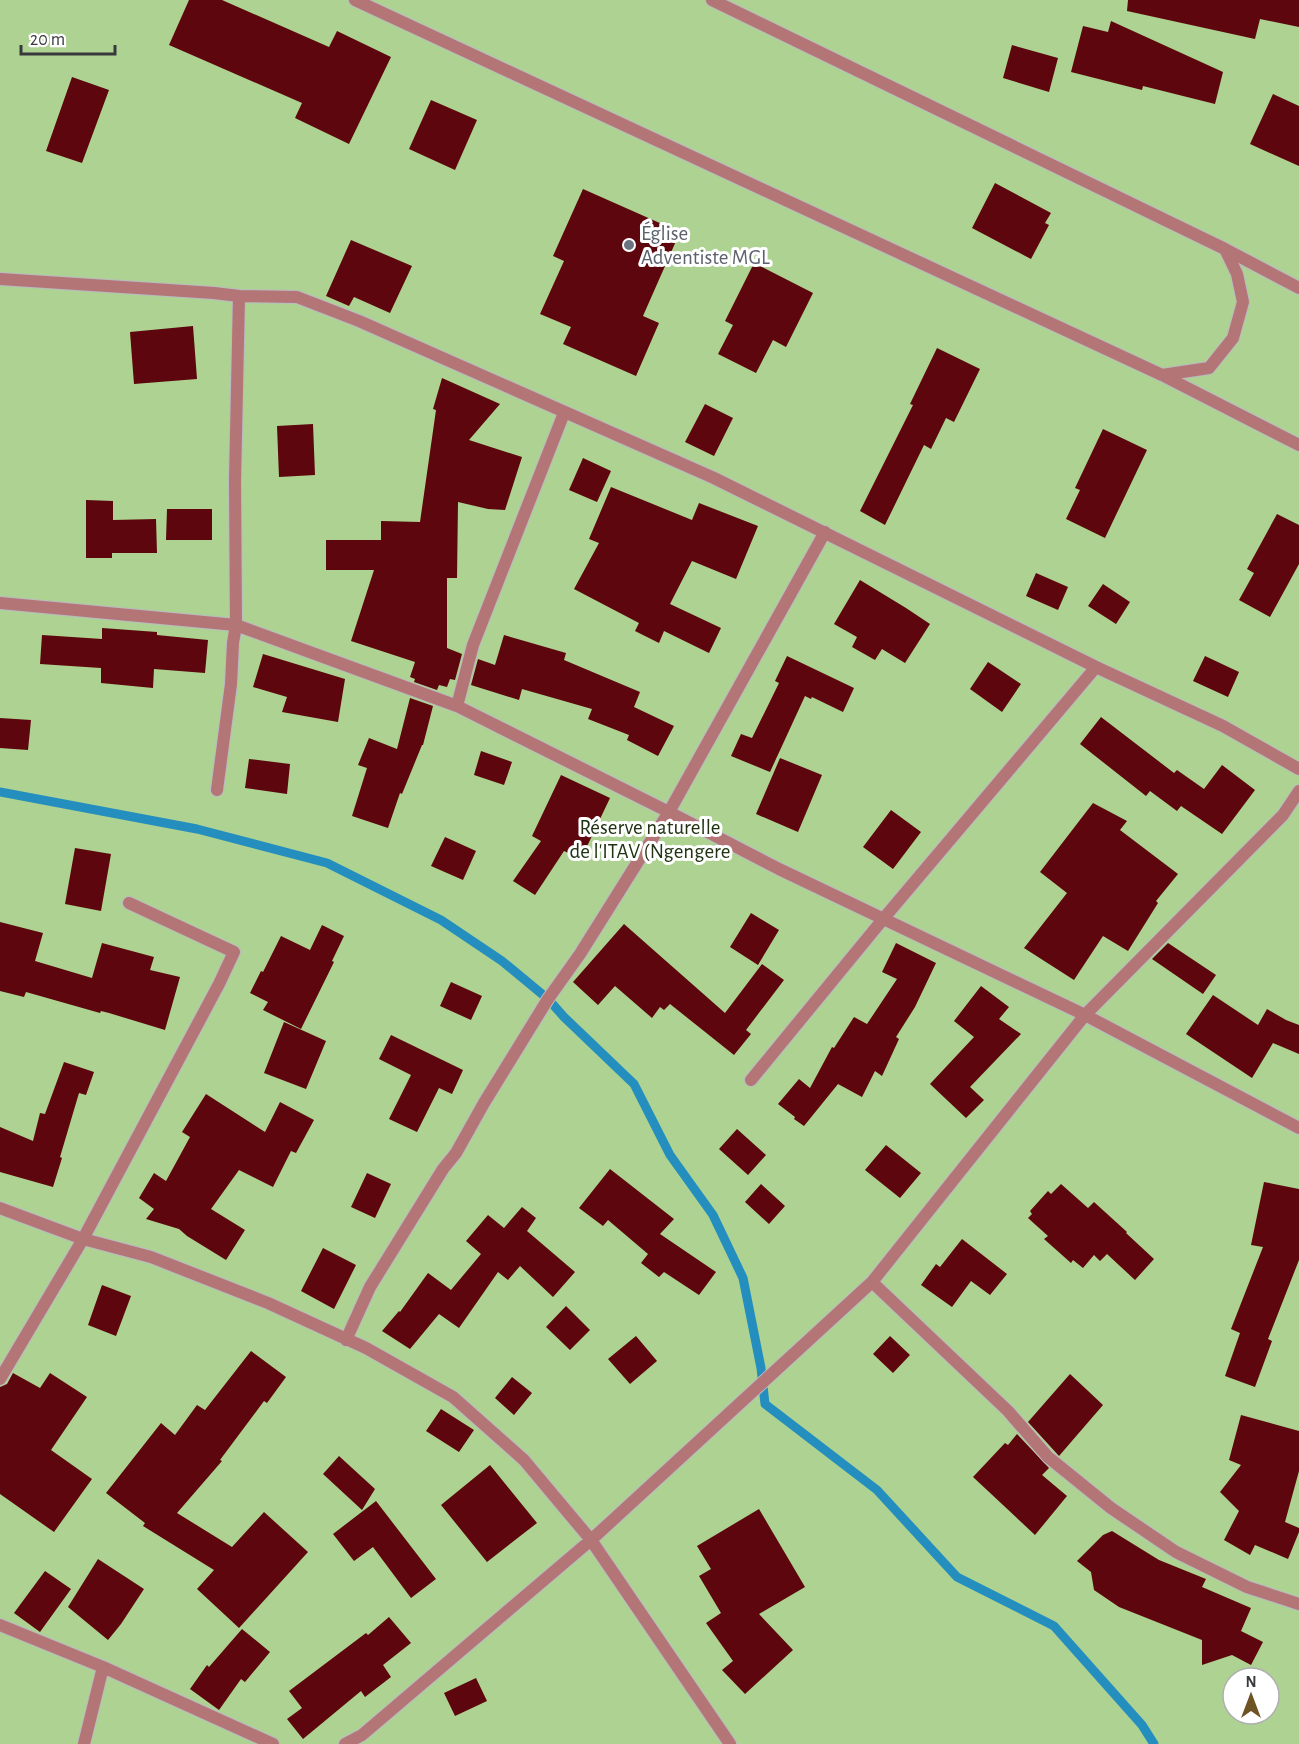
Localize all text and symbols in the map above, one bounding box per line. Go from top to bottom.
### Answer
scale bar [21,18,116,56]
text: 20 m [30,31,65,49]
place label: Église Adventiste MGL [641,221,770,268]
marker: Église Adventiste MGL [622,238,636,252]
park label: Réserve naturelle de l'ITAV (Ngengere [569,817,731,862]
north arrow [1221,1666,1281,1726]
text: N [1245,1674,1257,1690]

